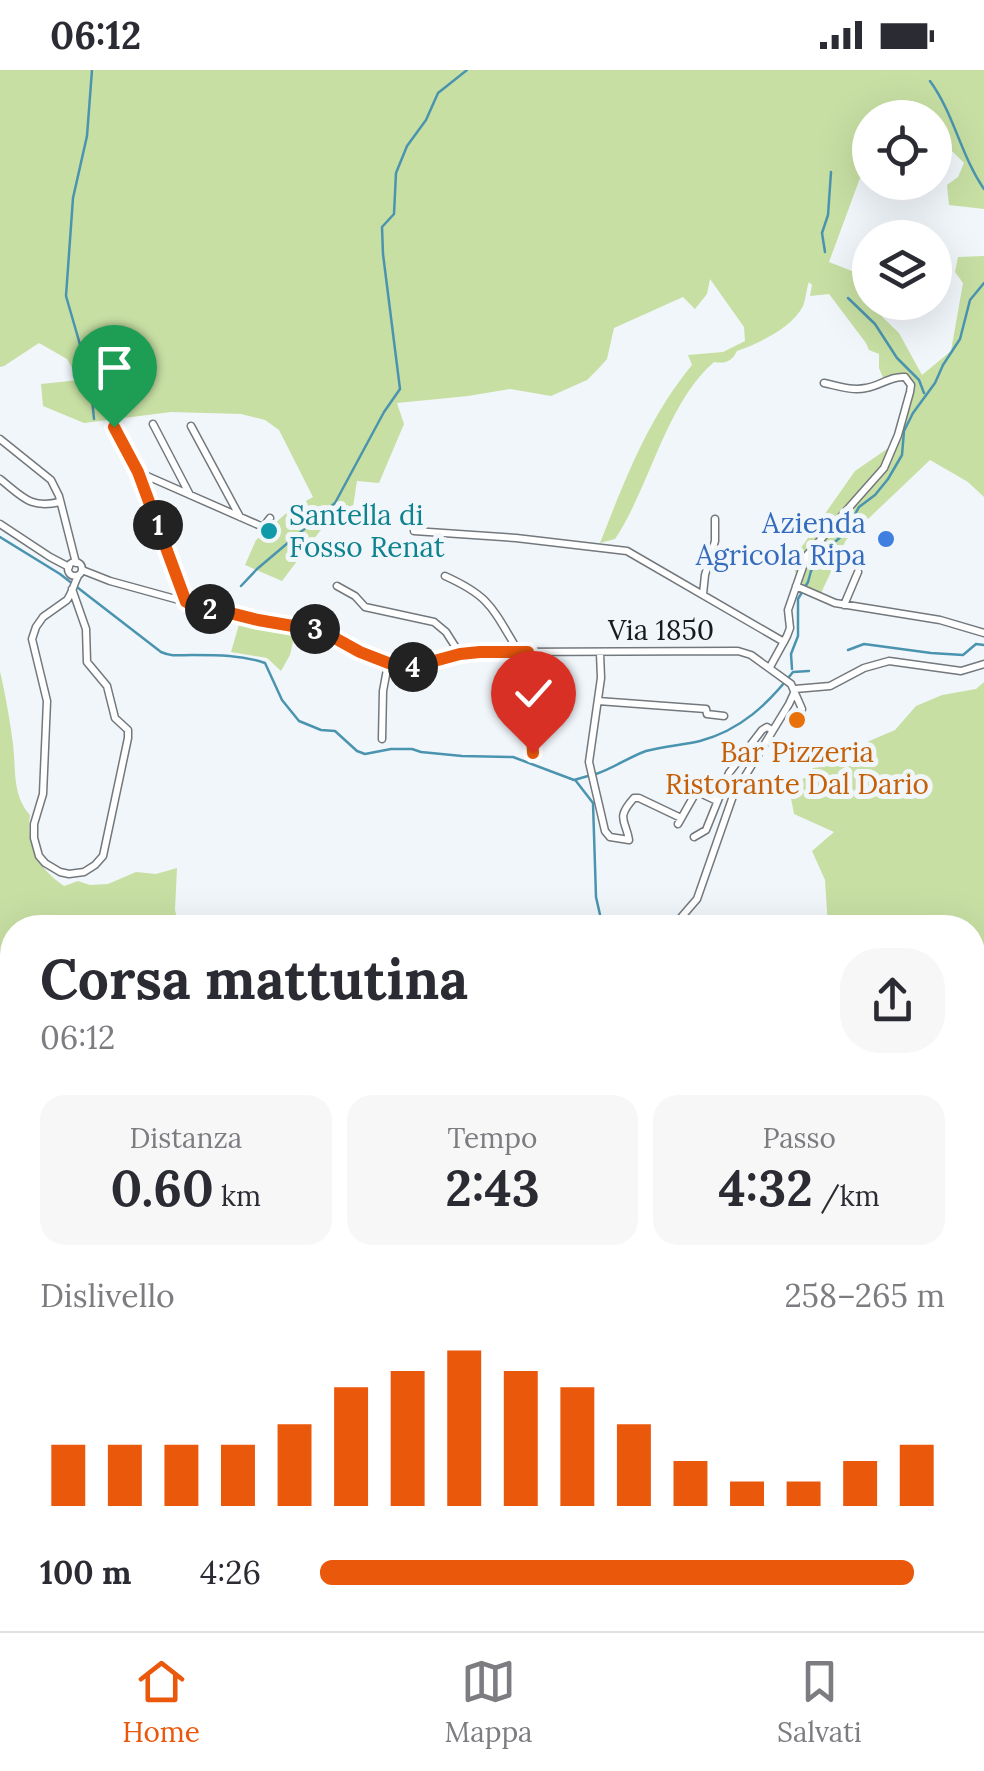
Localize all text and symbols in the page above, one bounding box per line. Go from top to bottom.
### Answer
text: 06:12 [50,11,141,59]
map controls [852,100,952,320]
button: locate [852,100,952,200]
button: layers [852,220,952,320]
pin [72,325,157,428]
icon: arrive [87,340,142,395]
place label: Santella di Fosso Renat [289,497,445,565]
pin: 1 [133,500,183,550]
place label: Azienda Agricola Ripa [695,505,866,573]
text: 1 [152,507,164,543]
marker: Santella di Fosso Renat [258,520,280,542]
marker: Azienda Agricola Ripa [875,528,897,550]
pin: 2 [185,584,235,634]
text: 2 [203,591,217,627]
pin: 3 [290,604,340,654]
text: 3 [307,611,323,647]
street label: Via 1850 [607,612,714,648]
pin: 4 [388,642,438,692]
text: 4 [405,649,421,685]
pin [491,651,576,754]
icon: check [506,666,561,721]
marker: Bar Pizzeria Ristorante Dal Dario [786,709,808,731]
place label: Bar Pizzeria Ristorante Dal Dario [665,734,929,802]
text: Corsa mattutina [40,944,468,1014]
button: share [840,948,945,1053]
text: 06:12 [40,1017,115,1058]
text: Distanza [129,1120,242,1156]
text: Tempo [448,1120,537,1156]
text: Passo [762,1120,836,1156]
text: 0.60 [111,1156,214,1220]
text: 2:43 [445,1156,540,1220]
text: 4:32 [719,1156,813,1220]
text: km [214,1178,261,1214]
text: /km [813,1178,880,1214]
text: Dislivello [40,1275,175,1316]
text: 258–265 m [784,1275,945,1316]
text: 100 m [40,1552,132,1593]
text: 4:26 [200,1552,261,1593]
tab: Home [122,1654,200,1750]
tab: Mappa [445,1654,533,1750]
tab: Salvati [777,1654,862,1750]

